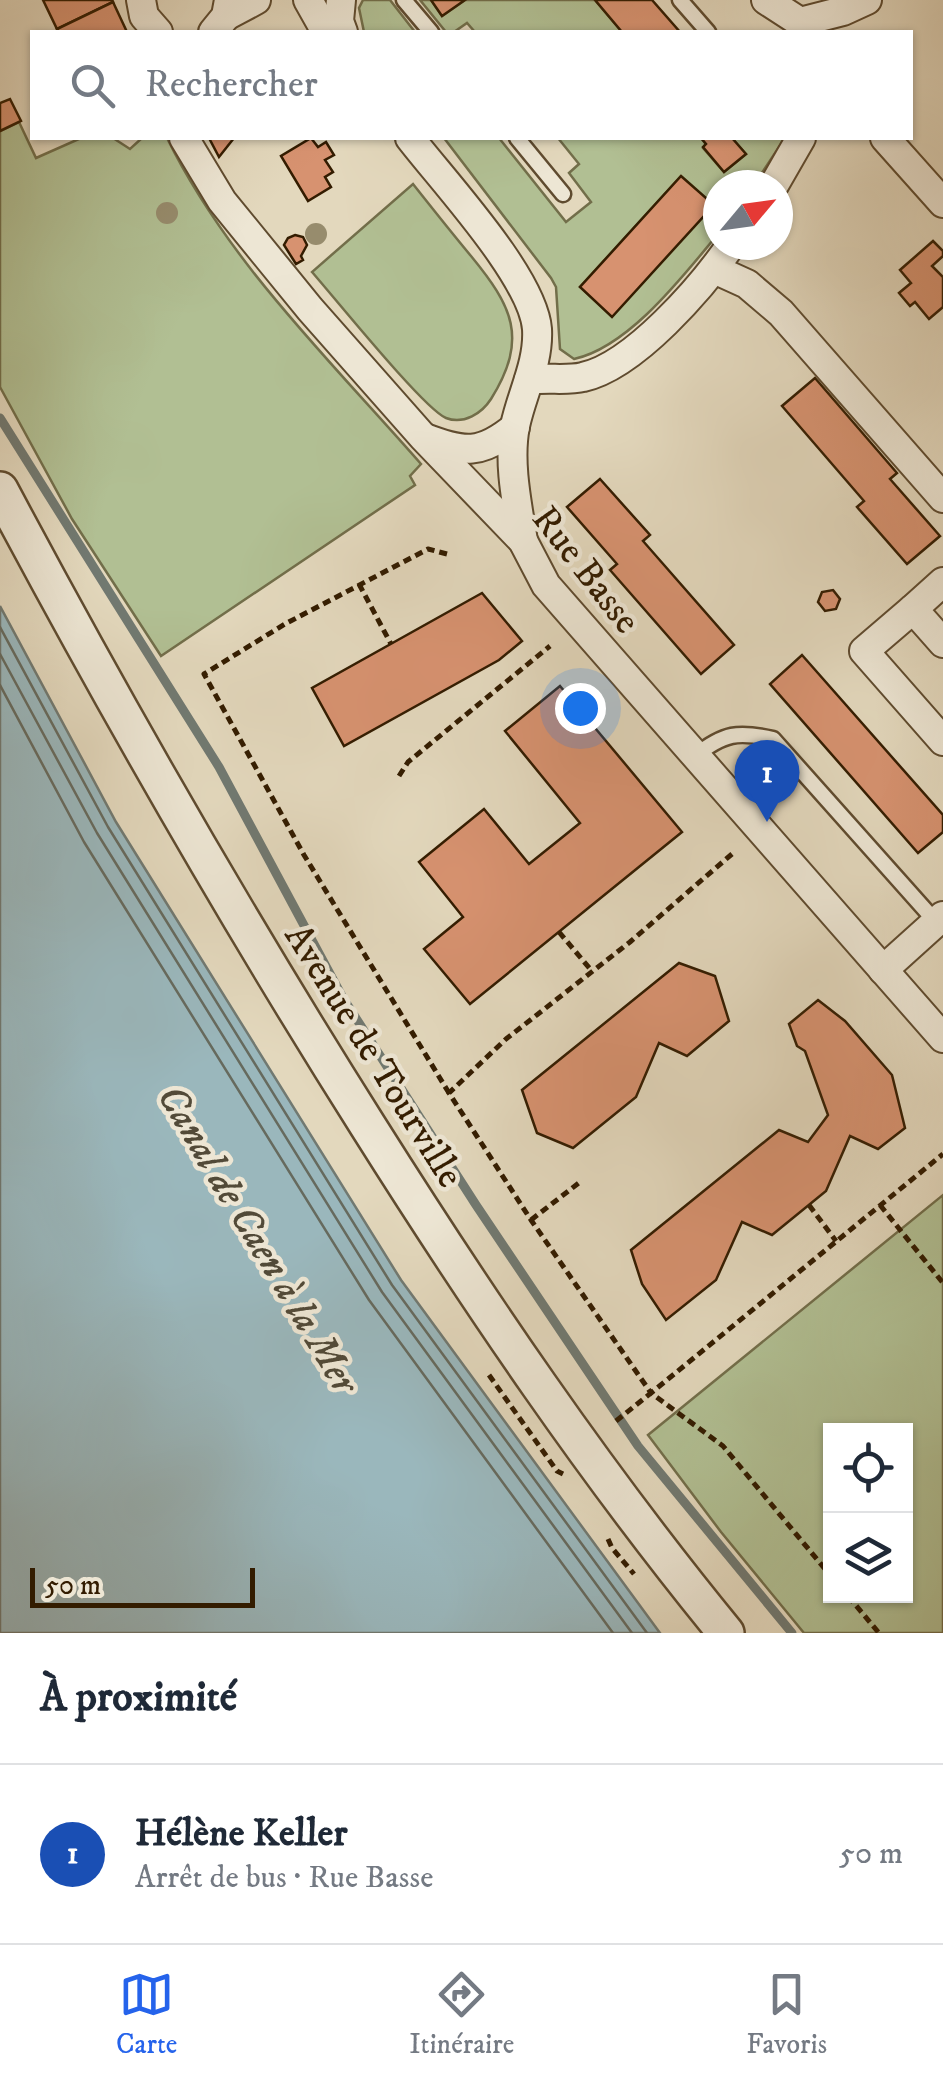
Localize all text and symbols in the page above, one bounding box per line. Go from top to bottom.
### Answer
search box [30,30,913,140]
icon: search [65,58,120,113]
text: Rechercher [145,61,318,109]
north arrow [703,170,793,260]
street label: Rue Basse [521,497,650,644]
your location [555,683,606,734]
pin: 1 [734,740,800,822]
street label: Avenue de Tourville [273,915,474,1197]
water label: Canal de Caen à la Mer [144,1076,370,1405]
map controls [823,1423,913,1603]
button: locate [823,1423,913,1513]
button: layers [823,1513,913,1603]
scale bar [30,1563,255,1608]
text: 50 m [45,1568,101,1603]
text: À proximité [40,1672,237,1724]
text: Hélène Keller [135,1810,347,1858]
text: 1 [67,1834,78,1874]
text: 50 m [839,1834,903,1874]
text: Arrêt de bus · Rue Basse [135,1858,433,1898]
tab: Carte [116,1967,177,2062]
tab: Itinéraire [409,1967,514,2062]
tab: Favoris [746,1967,827,2062]

